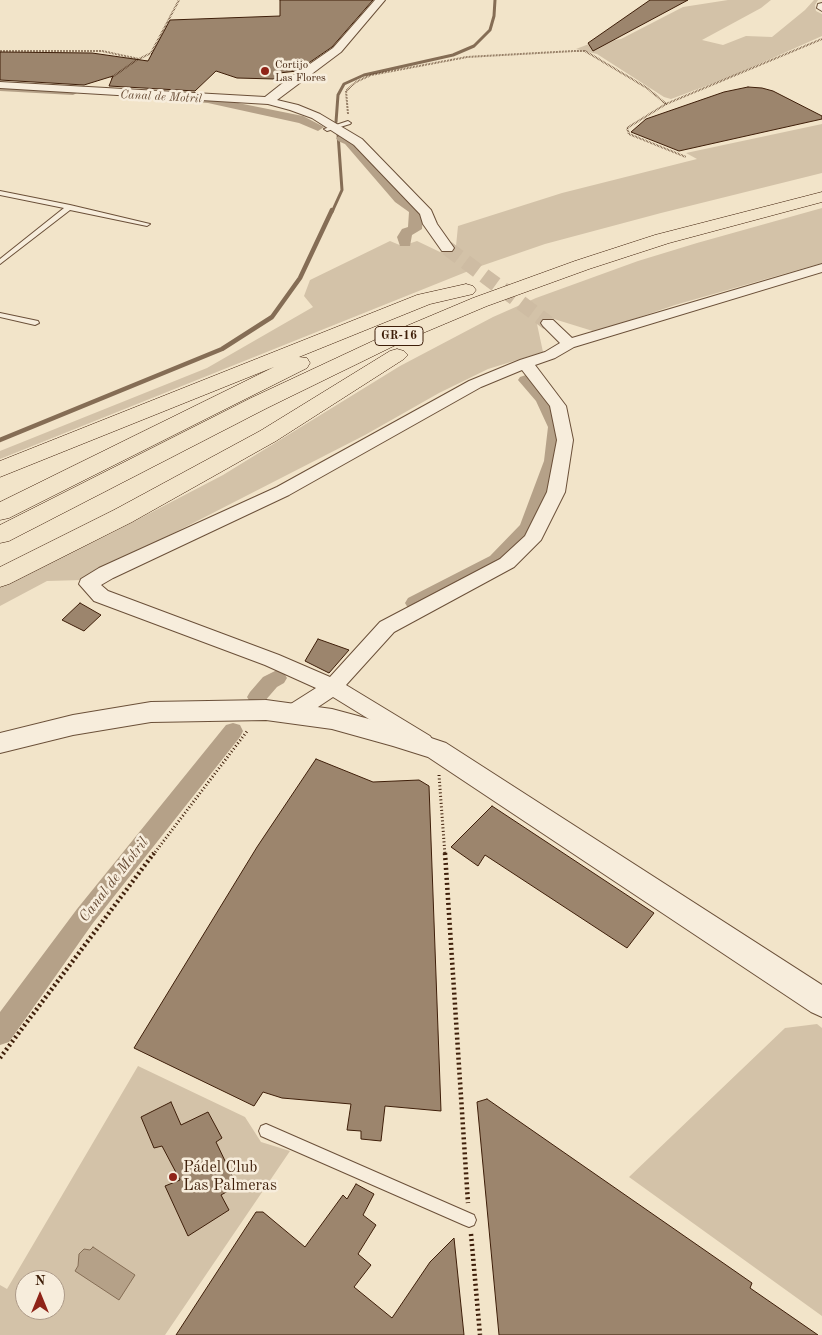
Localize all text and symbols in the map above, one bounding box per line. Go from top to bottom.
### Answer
place label: Cortijo Las Flores [275,58,326,84]
marker: Cortijo Las Flores [259,65,271,77]
water label: Canal de Motril [120,88,202,106]
road number: GR-16 [375,326,423,346]
water label: Canal de Motril [75,834,153,926]
place label: Pádel Club Las Palmeras [183,1158,277,1196]
marker: Pádel Club Las Palmeras [167,1171,179,1183]
north arrow [15,1270,65,1320]
text: N [35,1274,45,1288]

